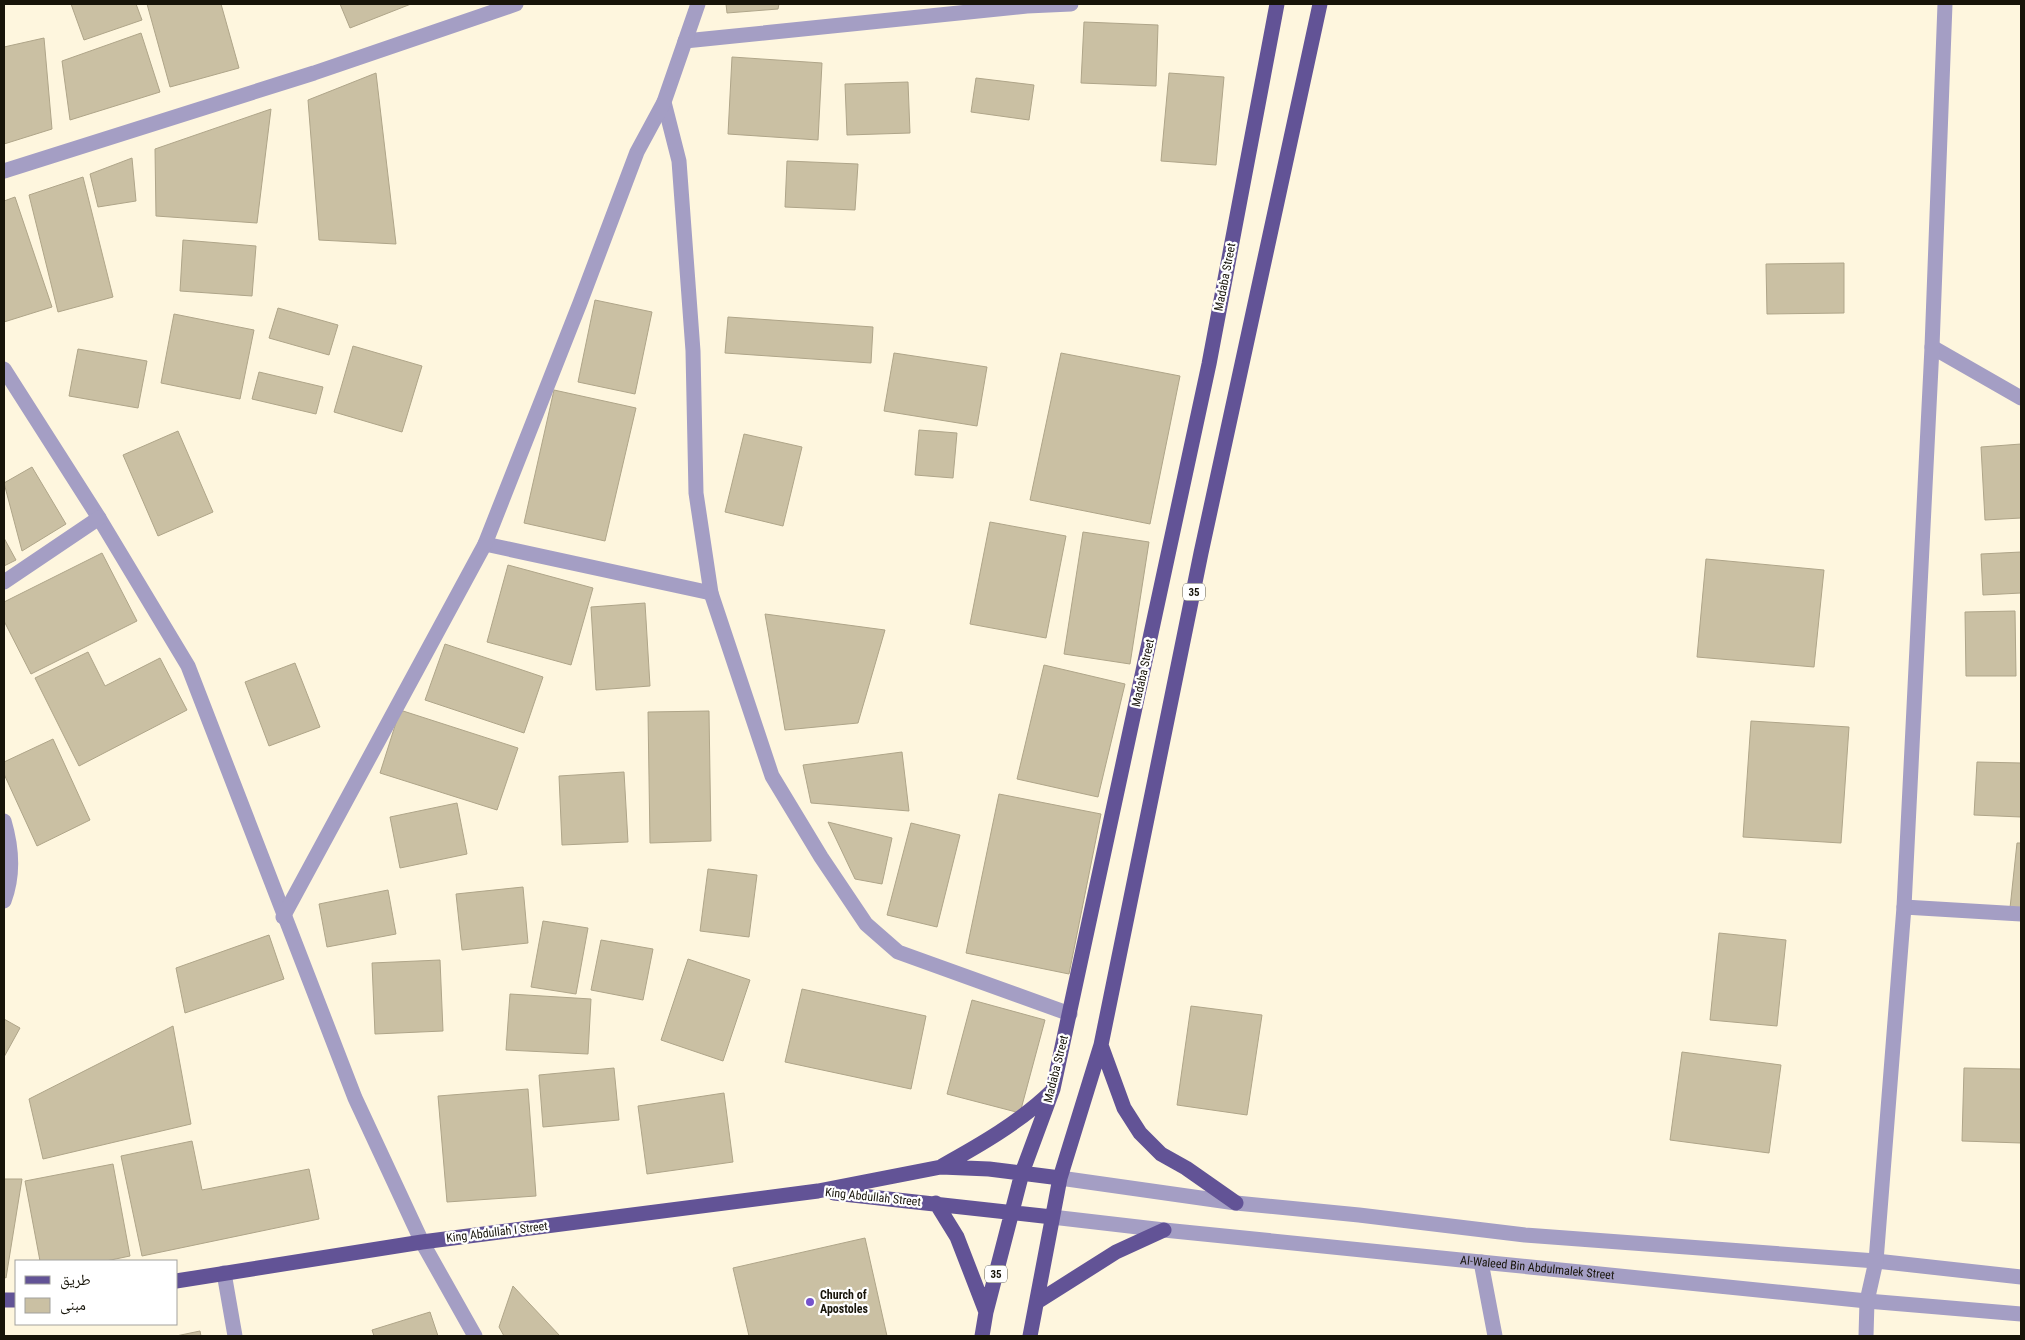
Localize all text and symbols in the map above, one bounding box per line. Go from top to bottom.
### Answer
street label: Madaba Street [1212,241,1239,312]
road number: 35 [1183,584,1205,600]
street label: Madaba Street [1129,637,1157,708]
street label: Madaba Street [1041,1033,1071,1104]
street label: King Abdullah Street [824,1185,922,1209]
street label: King Abdullah I Street [445,1219,549,1245]
street label: Al-Waleed Bin Abdulmalek Street [1460,1253,1616,1282]
legend [15,1260,178,1325]
road number: 35 [985,1266,1007,1282]
text: طريق [60,1271,91,1290]
place label: Church of Apostoles [820,1288,868,1316]
text: مبنى [60,1296,86,1315]
marker: Church of Apostoles [804,1296,816,1308]

